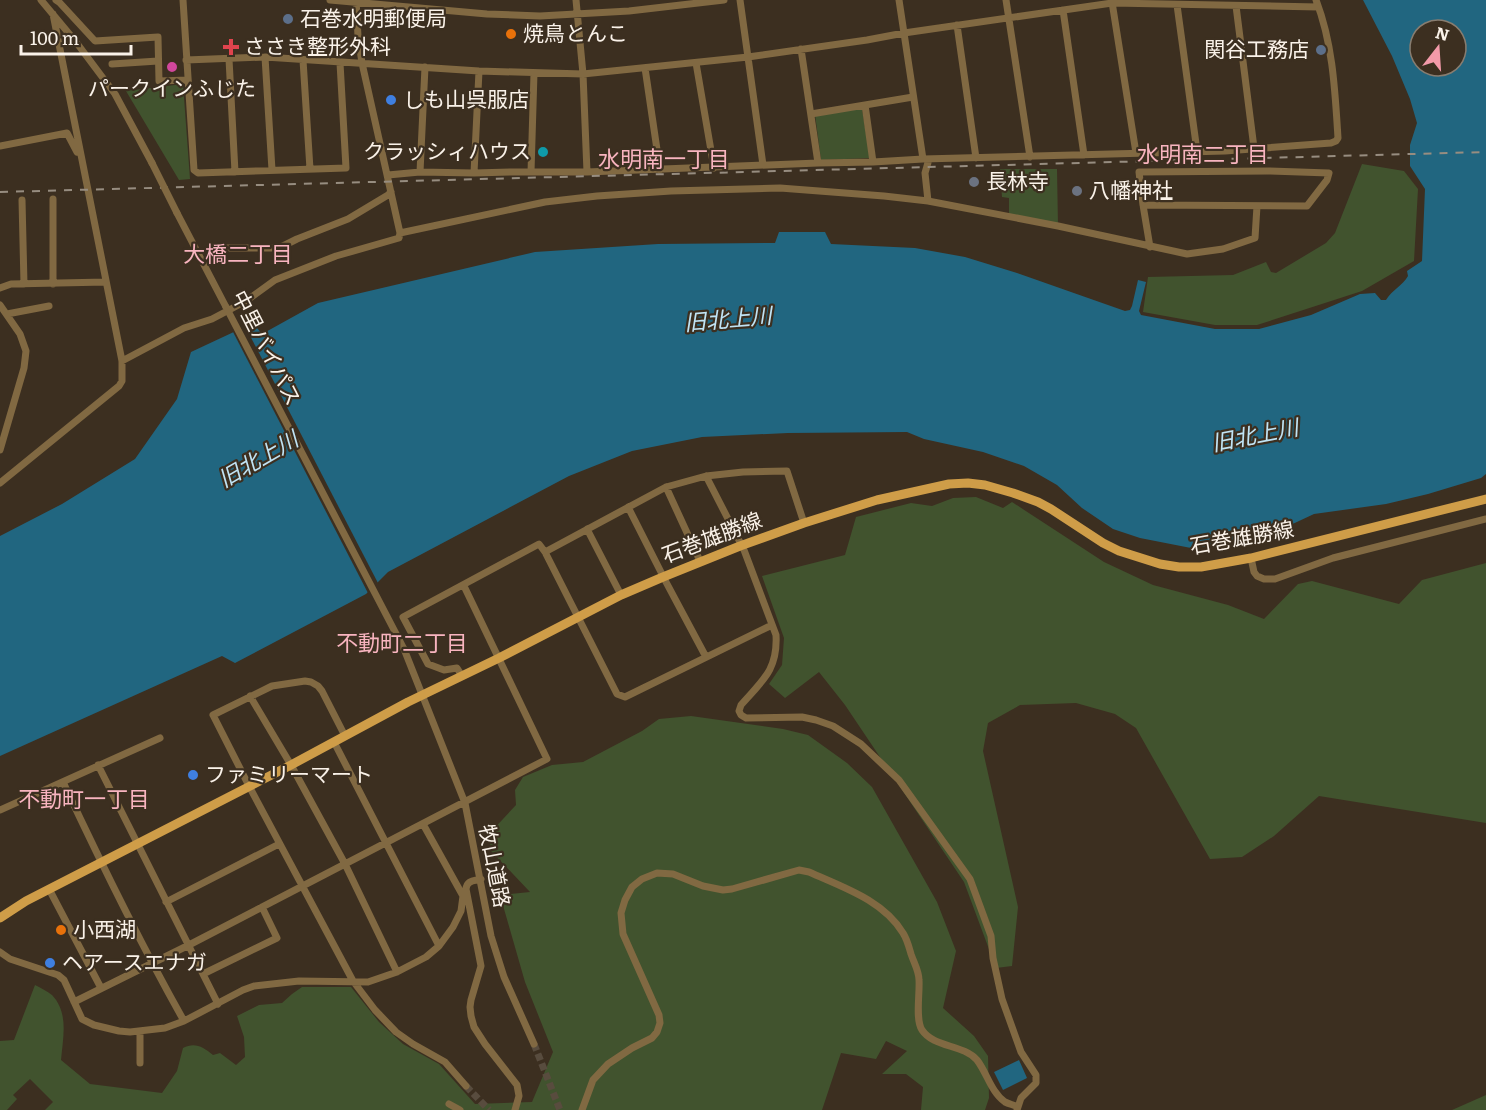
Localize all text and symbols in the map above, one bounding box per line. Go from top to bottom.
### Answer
place label: 石巻水明郵便局 [300,1,447,32]
marker: 石巻水明郵便局 [281,12,295,26]
place label: 焼鳥とんこ [523,16,628,47]
scale bar [21,18,130,56]
north arrow [1408,18,1468,78]
text: N [1433,19,1453,46]
text: 100 m [30,24,79,51]
marker: 焼鳥とんこ [504,27,518,41]
place label: ささき整形外科 [244,29,391,60]
place label: 関谷工務店 [1204,32,1309,63]
marker: ささき整形外科 [222,38,240,56]
marker: 関谷工務店 [1314,43,1328,57]
marker: パークインふじた [165,60,179,74]
place label: パークインふじた [88,71,256,102]
place label: しも山呉服店 [403,82,529,113]
marker: しも山呉服店 [384,93,398,107]
place label: クラッシィハウス [363,134,531,165]
district label: 水明南二丁目 [1137,136,1269,169]
district label: 水明南一丁目 [598,141,730,174]
marker: クラッシィハウス [536,145,550,159]
place label: 長林寺 [986,164,1049,195]
place label: 八幡神社 [1089,173,1173,204]
marker: 長林寺 [967,175,981,189]
marker: 八幡神社 [1070,184,1084,198]
district label: 大橋二丁目 [183,236,293,269]
street label: 中里バイパス [226,284,311,410]
water label: 旧北上川 [683,297,775,338]
water label: 旧北上川 [1208,409,1303,458]
water label: 旧北上川 [211,420,305,494]
street label: 石巻雄勝線 [657,502,766,569]
street label: 石巻雄勝線 [1187,511,1296,560]
district label: 不動町二丁目 [336,625,468,658]
place label: ファミリーマート [205,757,373,788]
marker: ファミリーマート [186,768,200,782]
district label: 不動町一丁目 [18,781,150,814]
street label: 牧山道路 [473,821,520,910]
place label: 小西湖 [73,912,136,943]
marker: 小西湖 [54,923,68,937]
place label: ヘアースエナガ [62,945,207,976]
marker: ヘアースエナガ [43,956,57,970]

